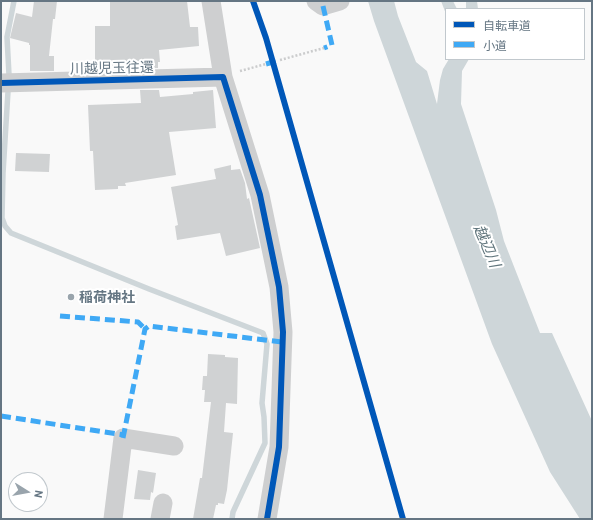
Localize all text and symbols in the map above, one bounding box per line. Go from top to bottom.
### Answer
legend [445,8,585,60]
text: 自転車道 [483,18,531,32]
text: 小道 [483,38,507,52]
street label: 川越児玉往還 [70,59,154,77]
water label: 越辺川 [470,222,504,270]
place label: 稲荷神社 [79,289,135,305]
marker: 稲荷神社 [66,292,76,302]
north arrow [8,472,48,512]
text: N [32,489,46,499]

